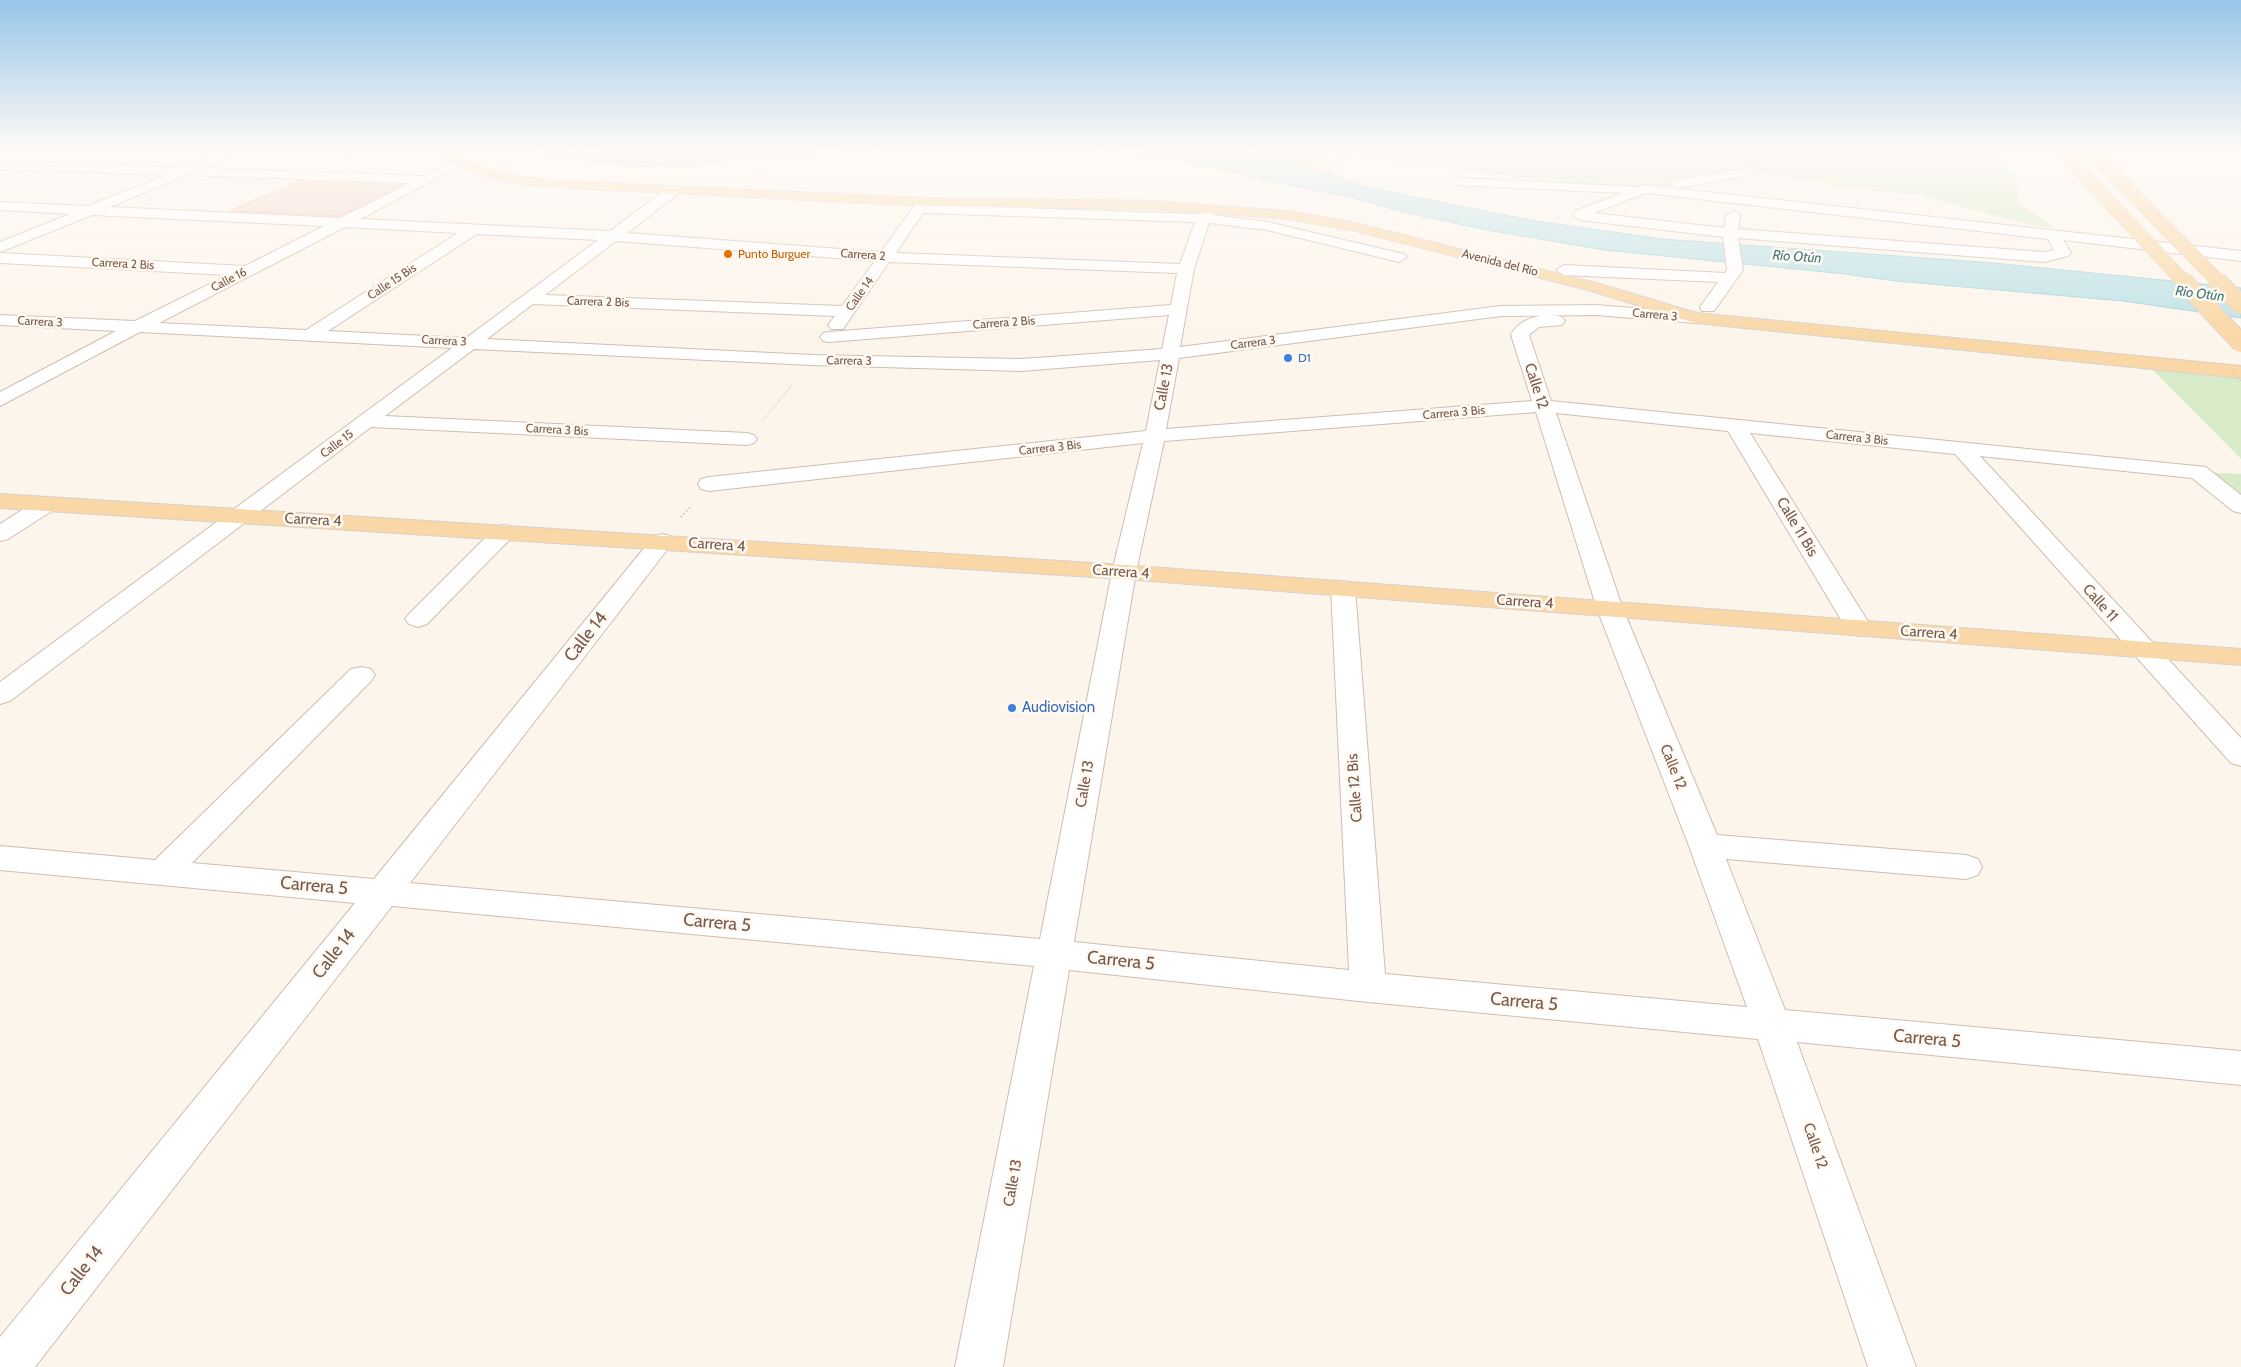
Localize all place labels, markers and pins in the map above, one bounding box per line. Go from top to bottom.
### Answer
place label: Punto Burguer [738,247,810,261]
marker: Punto Burguer [722,248,734,260]
place label: D1 [1298,351,1311,365]
marker: D1 [1282,352,1294,364]
place label: Audiovision [1022,699,1095,717]
marker: Audiovision [1006,702,1018,714]

